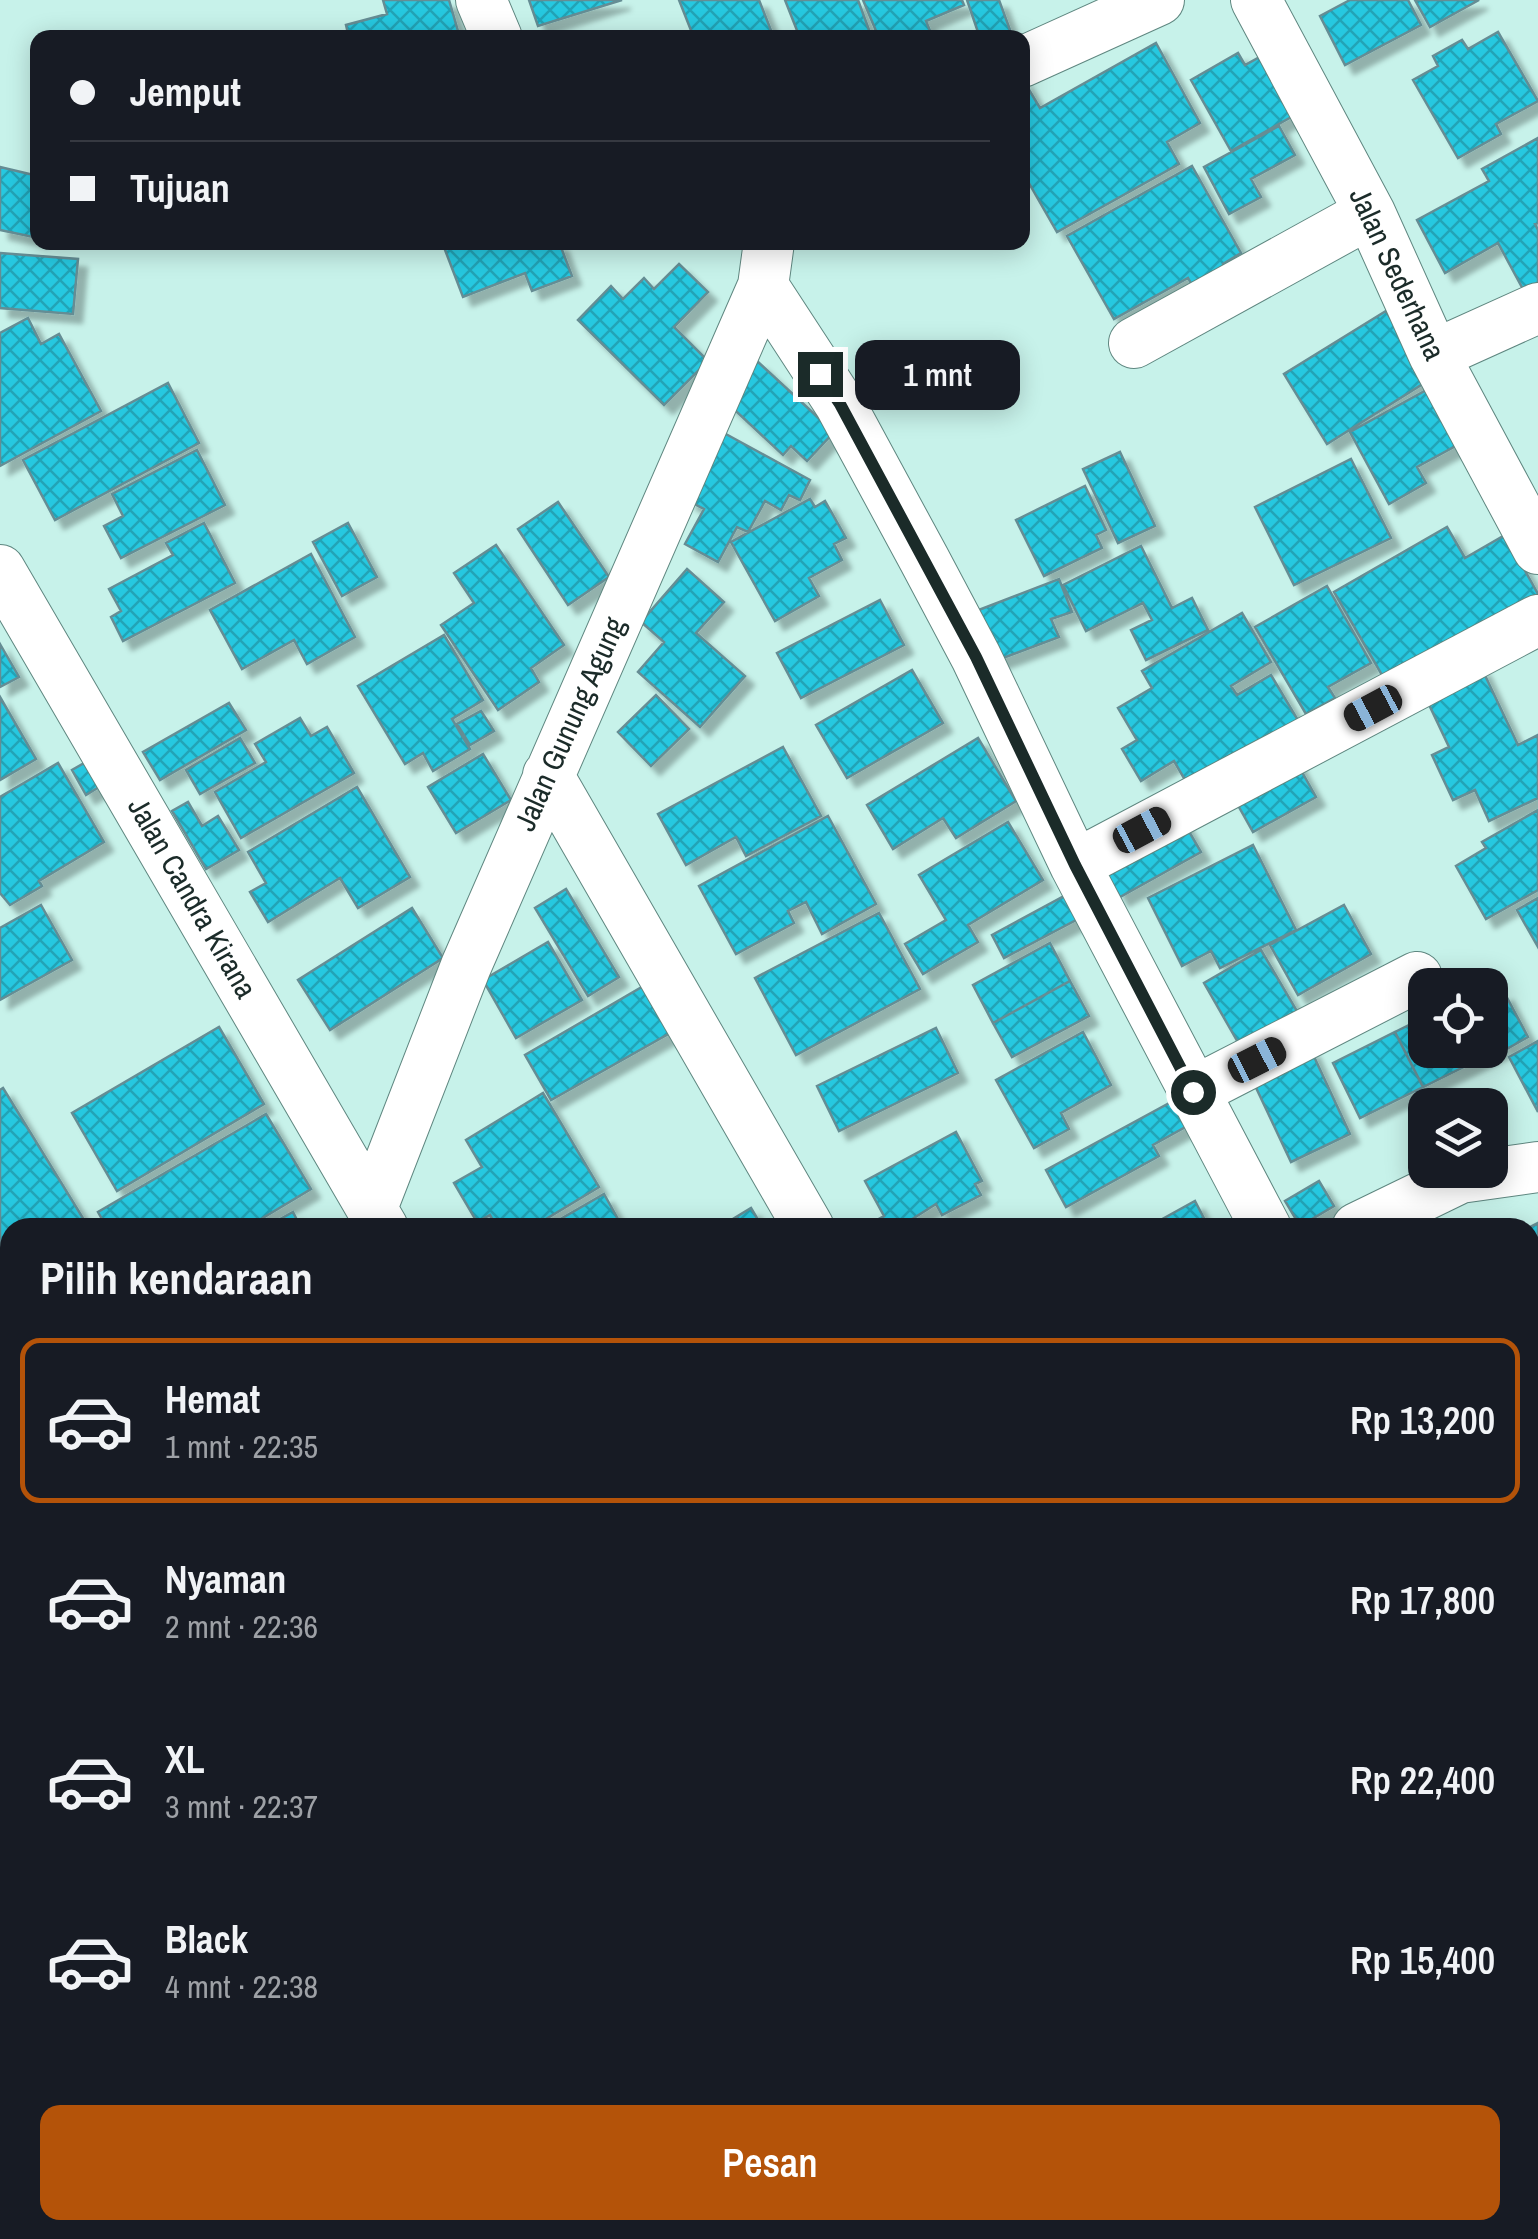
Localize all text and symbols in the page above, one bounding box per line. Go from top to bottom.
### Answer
text: Jemput [130,67,241,118]
text: Tujuan [130,163,230,214]
street label: Jalan Sederhana [1340,181,1455,367]
callout: 1 mnt [855,339,1020,409]
route end [798,352,843,397]
text: 1 mnt [903,353,972,396]
street label: Jalan Gunung Agung [504,610,634,837]
car [1339,681,1407,735]
street label: Jalan Candra Kirana [119,790,267,1005]
car [1108,803,1176,857]
map controls [1408,968,1508,1188]
button: locate [1408,968,1508,1068]
car [1223,1033,1291,1087]
route start [1171,1070,1216,1115]
button: layers [1408,1088,1508,1188]
text: Pilih kendaraan [40,1247,313,1308]
text: Hemat [165,1374,260,1425]
icon: car [45,1376,135,1466]
text: Rp 13,200 [1350,1395,1495,1446]
text: 1 mnt · 22:35 [165,1425,318,1468]
text: Nyaman [165,1554,286,1605]
icon: car [45,1556,135,1646]
text: Rp 17,800 [1350,1575,1495,1626]
text: 2 mnt · 22:36 [165,1605,318,1648]
text: XL [165,1734,205,1785]
icon: car [45,1736,135,1826]
text: Rp 22,400 [1350,1755,1495,1806]
text: 3 mnt · 22:37 [165,1785,318,1828]
text: Black [165,1914,248,1965]
icon: car [45,1916,135,2006]
text: Rp 15,400 [1350,1935,1495,1986]
text: 4 mnt · 22:38 [165,1965,318,2008]
button: Pesan [40,2105,1500,2220]

